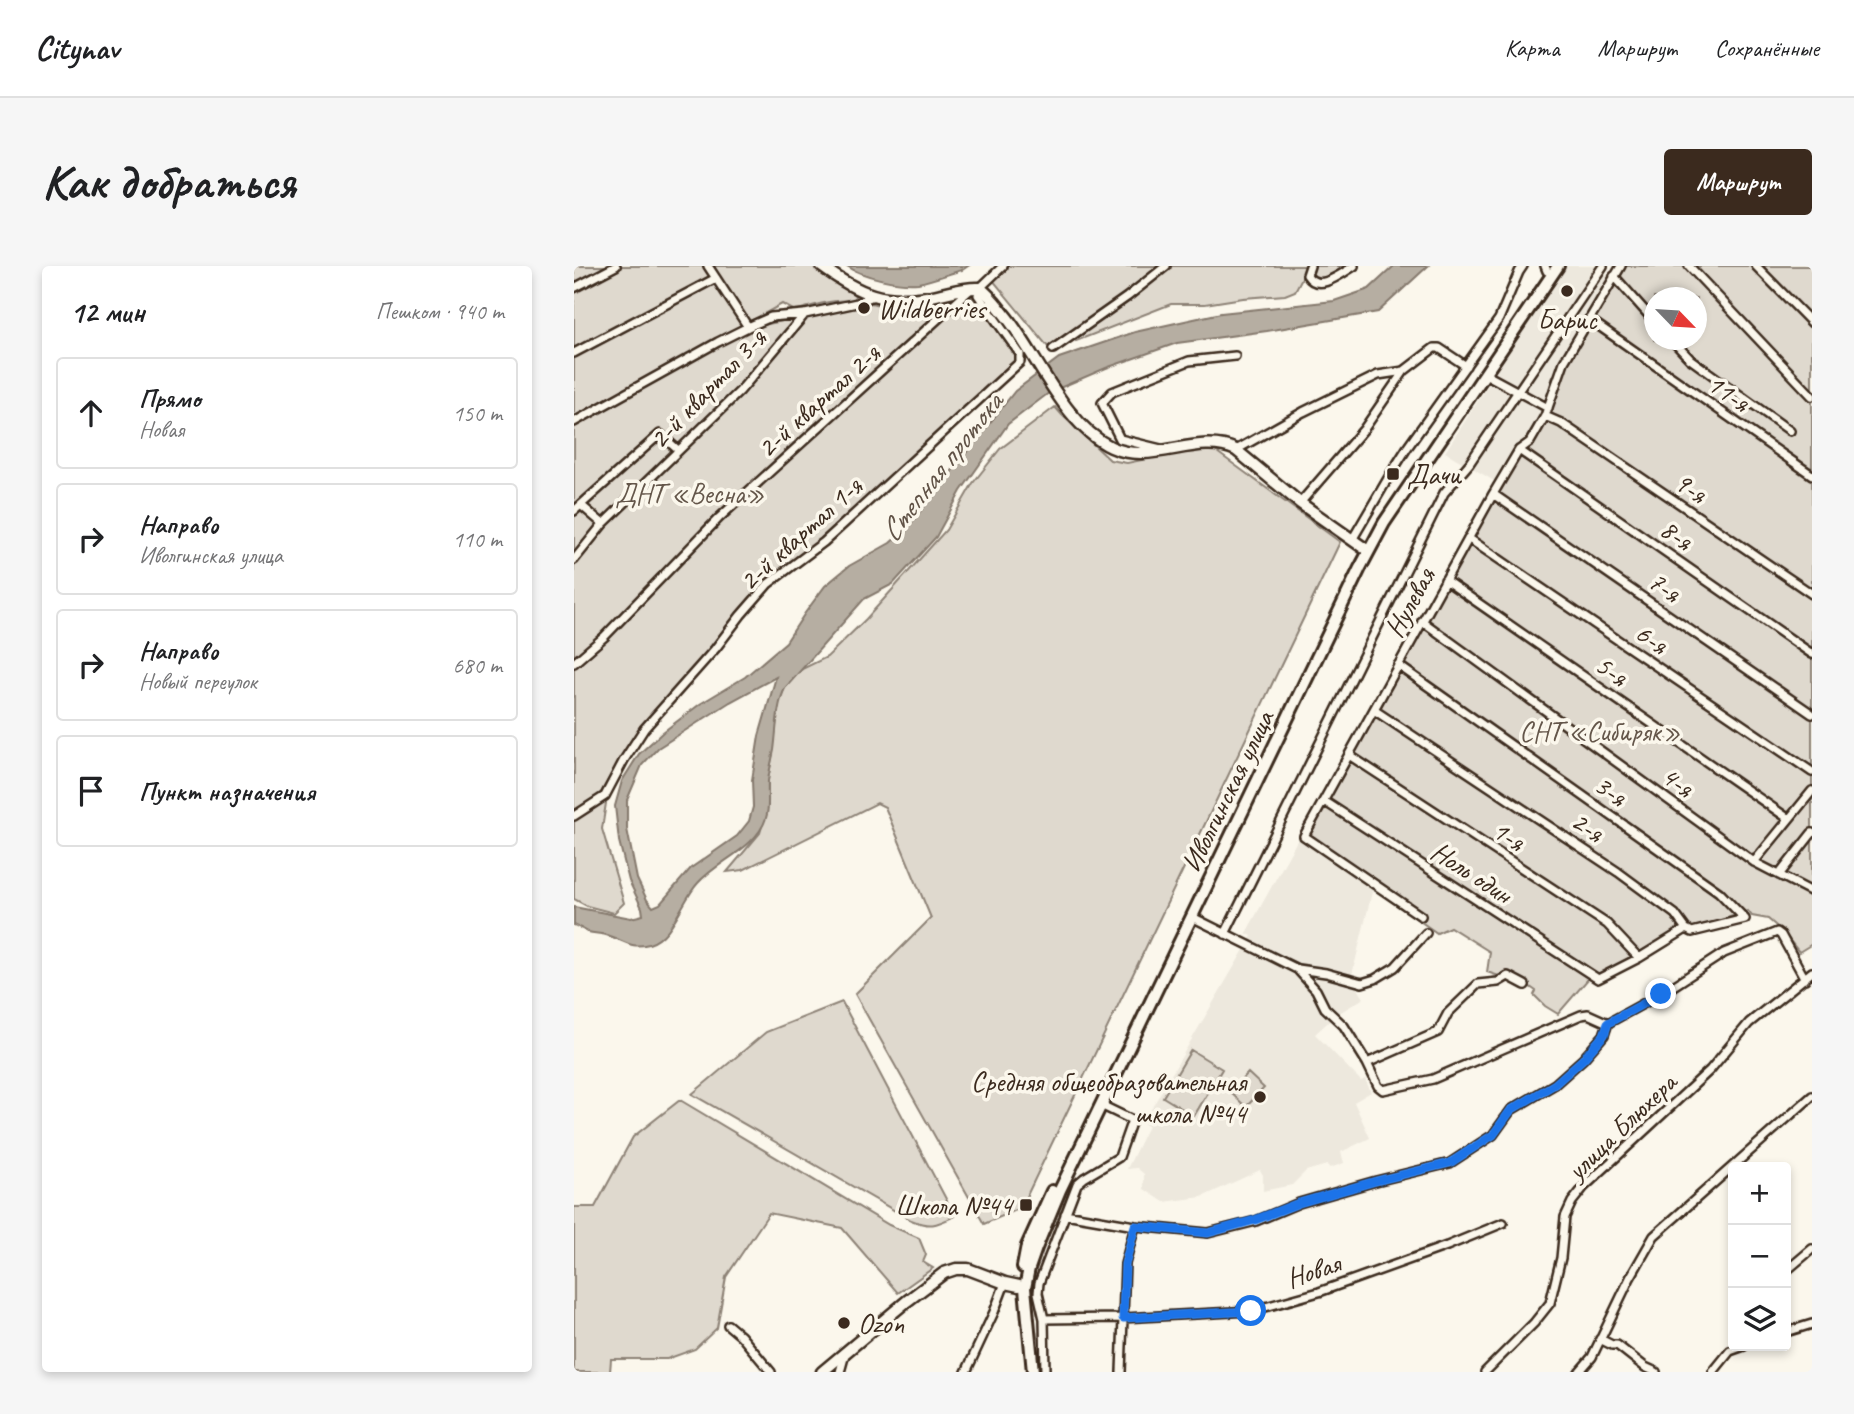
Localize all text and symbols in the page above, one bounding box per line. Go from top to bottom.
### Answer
text: Citynav [35,27,119,69]
text: Карта [1505,33,1560,63]
text: Маршрут [1598,33,1677,63]
text: Сохранённые [1715,33,1819,63]
button: Маршрут [1664,149,1812,215]
text: Как добраться [42,151,295,213]
marker: Барис [1559,283,1575,299]
north arrow [1644,287,1707,350]
place label: Wildberries [878,291,988,326]
text: 12 мин [70,293,145,331]
text: Пешком · 940 m [376,297,504,326]
marker: Wildberries [856,300,872,316]
place label: Барис [1537,302,1598,337]
street label: 2-й квартал 3-я [641,320,774,456]
street label: 2-й квартал 2-я [749,335,888,465]
street label: 11-я [1700,365,1758,420]
text: Прямо [139,382,201,415]
water label: Степная протока [871,382,1013,549]
icon: ahead [72,394,110,432]
text: 150 m [453,399,502,428]
text: Новая [139,415,184,444]
place label: Дачи [1407,457,1462,492]
street label: 9-я [1668,464,1714,511]
marker: Дачи [1385,466,1401,482]
street label: 2-й квартал 1-я [731,468,870,598]
park label: ДНТ «Весна» [615,476,765,511]
text: Направо [139,508,218,541]
street label: 8-я [1654,511,1700,558]
icon: right [72,520,110,558]
text: 110 m [453,525,502,554]
text: Иволгинская улица [139,541,283,570]
street label: Нулевая [1376,561,1443,643]
street label: 7-я [1642,563,1688,610]
street label: 6-я [1629,615,1675,662]
text: Направо [139,634,218,667]
icon: right [72,646,110,684]
street label: 5-я [1589,647,1635,694]
text: 680 m [453,651,502,680]
text: Новый переулок [139,667,257,696]
street label: Иволгинская улица [1173,703,1282,878]
park label: СНТ «Сибиряк» [1519,714,1681,749]
street label: 4-я [1655,758,1702,805]
street label: 3-я [1588,767,1634,814]
icon: arrive [72,772,110,810]
text: Пункт назначения [139,775,315,808]
street label: 2-я [1565,803,1611,850]
street label: 1-я [1486,812,1532,859]
street label: Ноль один [1425,833,1520,912]
route end [1645,978,1676,1009]
place label: Средняя общеобразовательная школа №44 [971,1064,1248,1131]
street label: улица Блюхера [1558,1064,1685,1189]
marker: Средняя общеобразовательная школа №44 [1252,1089,1268,1105]
map controls [1728,1162,1791,1351]
button: + [1728,1162,1791,1225]
place label: Школа №44 [895,1188,1014,1223]
marker: Школа №44 [1018,1197,1034,1213]
button: − [1728,1225,1791,1288]
street label: Новая [1282,1245,1347,1296]
button: layers [1728,1288,1791,1351]
route start [1235,1295,1266,1326]
place label: Ozon [858,1306,904,1341]
marker: Ozon [836,1315,852,1331]

